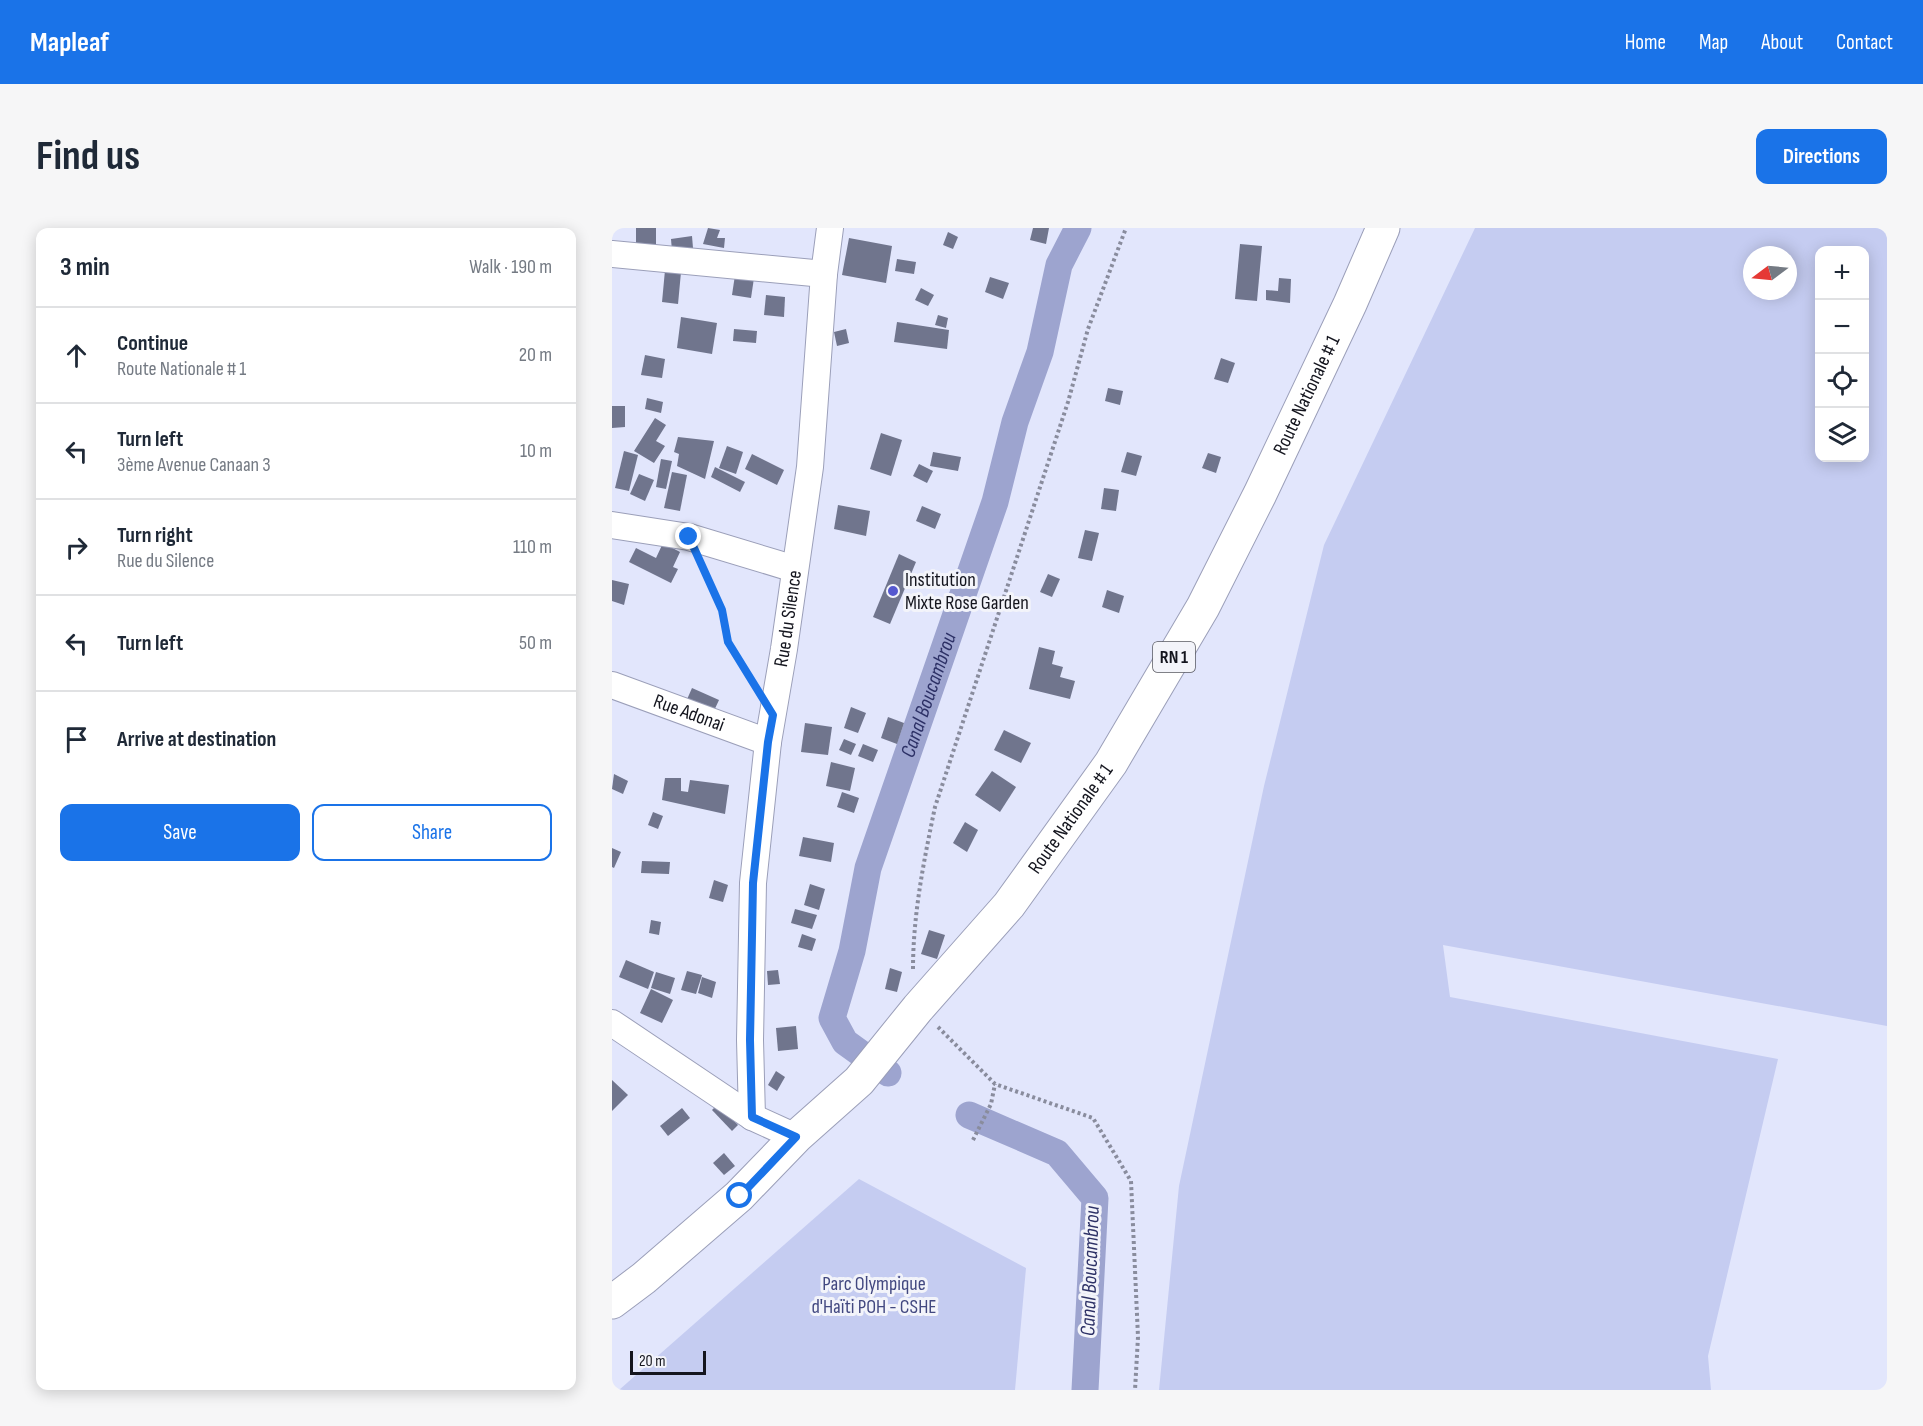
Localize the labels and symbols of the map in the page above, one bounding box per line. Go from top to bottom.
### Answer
north arrow [1743,246,1797,300]
street label: Route Nationale # 1 [1268,332,1345,459]
route end [675,523,701,549]
place label: Institution Mixte Rose Garden [905,568,1029,615]
street label: Rue du Silence [769,569,807,669]
marker: Institution Mixte Rose Garden [886,584,900,598]
water label: Canal Boucambrou [895,629,961,761]
road number: RN 1 [1153,642,1195,672]
street label: Rue Adonai [650,689,728,737]
street label: Route Nationale # 1 [1023,759,1118,879]
route start [726,1182,752,1208]
water label: Canal Boucambrou [1075,1205,1105,1336]
park label: Parc Olympique d'Haïti POH - CSHE [811,1272,937,1319]
scale bar [630,1348,706,1376]

